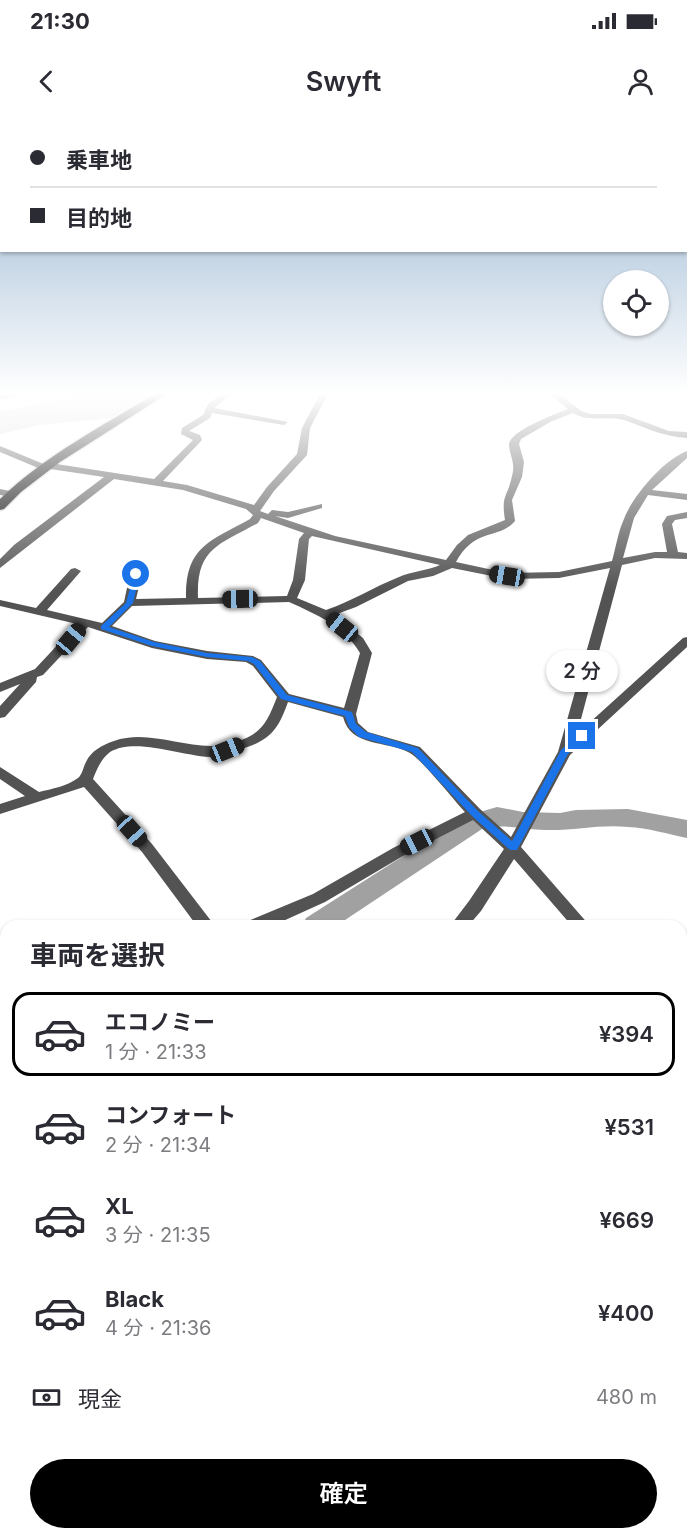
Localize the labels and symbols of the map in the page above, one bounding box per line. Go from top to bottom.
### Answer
route start [122,560,149,587]
car [488,564,526,588]
car [222,590,258,608]
car [322,609,362,645]
car [53,619,89,659]
callout: 2 分 [546,649,618,691]
route end [568,722,595,749]
car [207,735,247,765]
car [113,812,151,850]
car [397,826,437,858]

